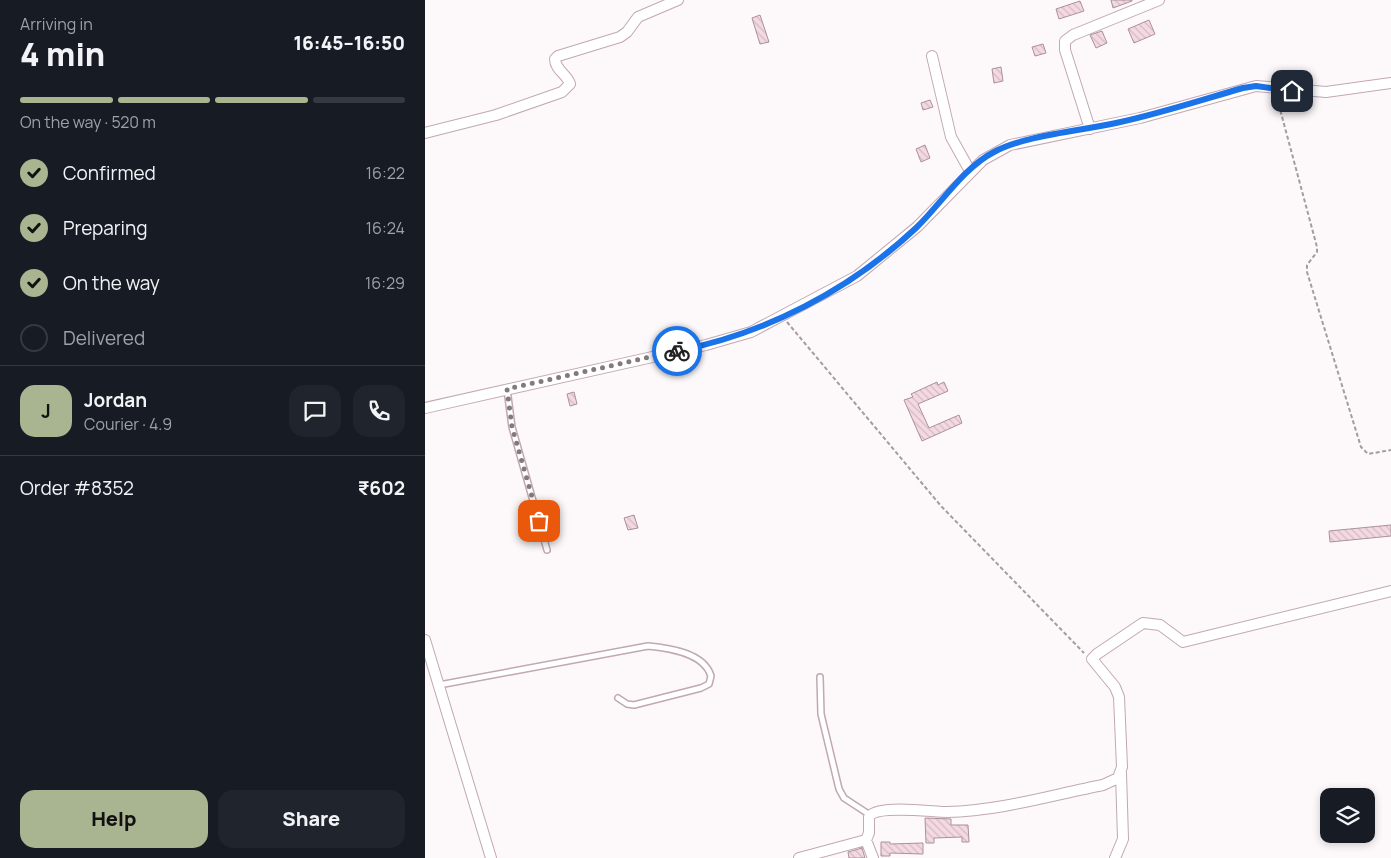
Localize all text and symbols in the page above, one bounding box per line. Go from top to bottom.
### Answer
text: Arriving in [20,13,93,35]
text: 16:45–16:50 [293,30,405,56]
text: 4 min [20,32,105,76]
pin [1271,70,1313,112]
icon: home [1278,77,1306,105]
text: On the way · 520 m [20,111,156,133]
icon: check [20,159,48,187]
text: Confirmed [63,160,156,186]
text: 16:22 [366,162,405,184]
icon: check [20,214,48,242]
text: Preparing [63,215,148,241]
text: 16:24 [366,217,405,239]
icon: check [20,269,48,297]
text: On the way [63,270,160,296]
text: 16:29 [365,272,405,294]
text: Delivered [63,325,145,351]
courier [652,326,702,376]
icon: bike [663,337,691,365]
button: chat [289,385,341,437]
button: phone [353,385,405,437]
text: Jordan [84,387,147,413]
text: J [41,398,51,424]
text: Courier · 4.9 [84,413,172,435]
text: Order #8352 [20,475,134,501]
text: ₹602 [358,475,405,501]
pin [518,500,560,542]
icon: bag [525,507,553,535]
map controls [1320,788,1375,843]
button: layers [1320,788,1375,843]
button: Help [20,790,208,848]
button: Share [218,790,405,848]

